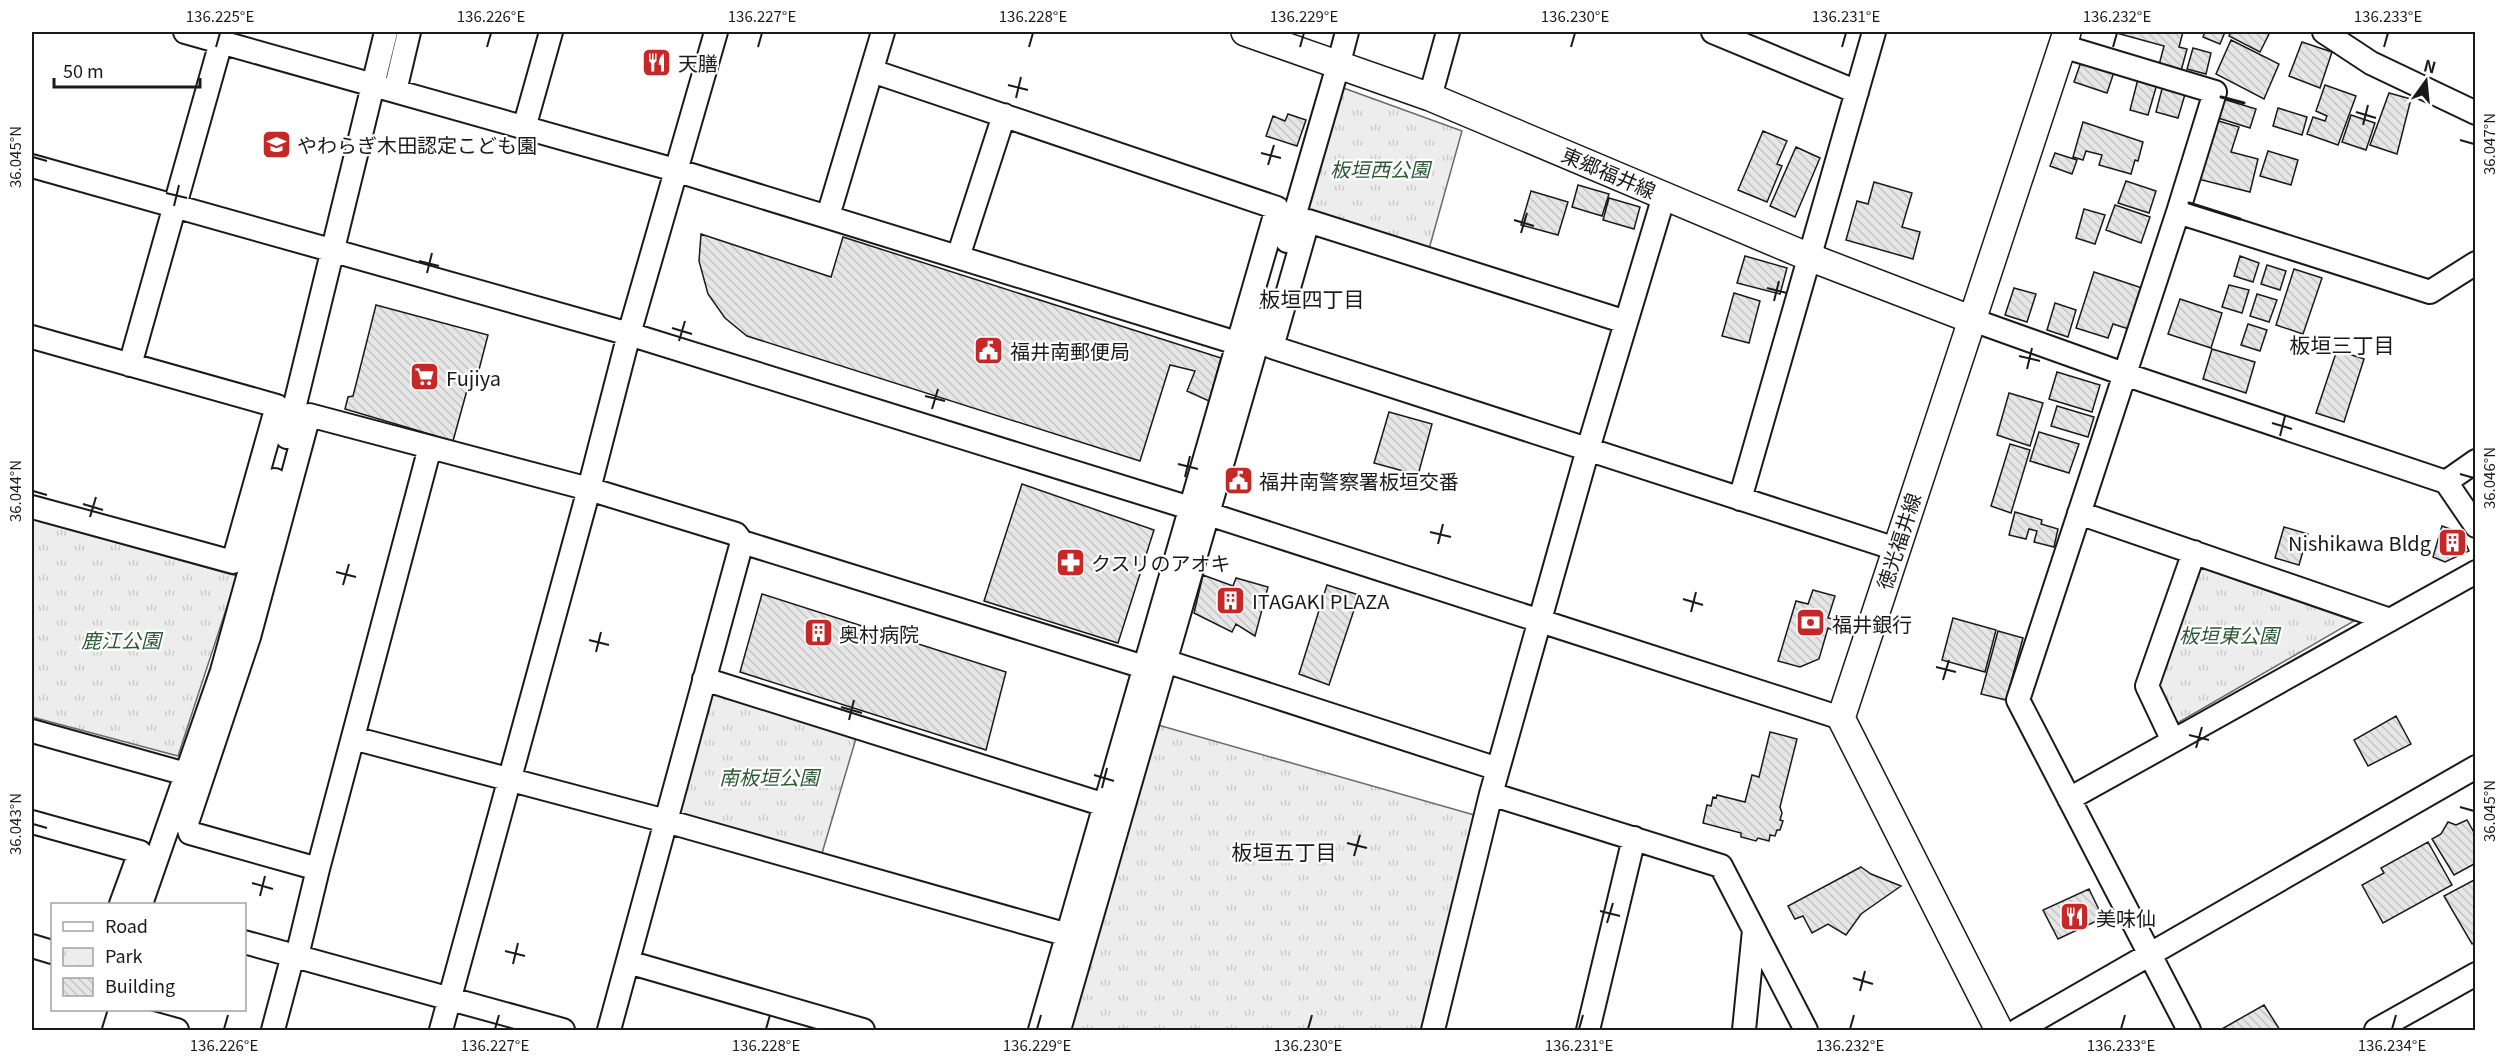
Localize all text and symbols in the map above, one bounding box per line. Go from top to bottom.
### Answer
text: 136.225°E [186,5,254,26]
text: 136.226°E [457,5,525,26]
text: 136.227°E [728,5,796,26]
text: 136.228°E [999,5,1067,26]
text: 136.229°E [1270,5,1338,26]
text: 136.230°E [1541,5,1609,26]
text: 136.231°E [1812,5,1880,26]
text: 136.232°E [2083,5,2151,26]
text: 136.233°E [2354,5,2422,26]
restaurant icon: 天膳 [641,46,673,78]
place label: 天膳 [678,48,718,77]
scale bar [54,51,200,89]
north arrow [2396,51,2456,111]
text: N [2421,52,2439,79]
text: 50 m [63,57,104,83]
text: 36.047°N [2478,113,2499,175]
text: 36.045°N [4,126,25,188]
school or university icon: やわらぎ木田認定こども園 [260,128,292,160]
place label: やわらぎ木田認定こども園 [297,130,537,159]
street label: 東郷福井線 [1557,139,1661,205]
park label: 板垣西公園 [1330,154,1433,183]
district label: 板垣四丁目 [1260,283,1365,313]
district label: 板垣三丁目 [2290,329,2395,359]
public building icon: 福井南郵便局 [973,334,1005,366]
place label: 福井南郵便局 [1010,336,1130,365]
supermarket icon: Fujiya [409,361,441,393]
place label: Fujiya [446,363,501,392]
text: 36.046°N [2478,447,2499,509]
text: 36.044°N [4,460,25,522]
public building icon: 福井南警察署板垣交番 [1222,464,1254,496]
place label: 福井南警察署板垣交番 [1259,466,1459,495]
street label: 徳光福井線 [1869,489,1927,593]
building icon: Nishikawa Bldg [2436,526,2468,558]
place label: Nishikawa Bldg [2288,528,2431,557]
pharmacy icon: クスリのアオキ [1054,546,1086,578]
place label: クスリのアオキ [1091,548,1230,577]
building icon: ITAGAKI PLAZA [1215,584,1247,616]
place label: ITAGAKI PLAZA [1252,586,1390,615]
bank icon: 福井銀行 [1795,607,1827,639]
place label: 福井銀行 [1832,609,1912,638]
building icon: 奥村病院 [802,617,834,649]
place label: 奥村病院 [839,619,919,648]
park label: 板垣東公園 [2179,620,2282,649]
park label: 鹿江公園 [81,625,164,654]
park label: 南板垣公園 [719,762,822,791]
text: 36.045°N [2478,780,2499,842]
text: 36.043°N [4,793,25,855]
district label: 板垣五丁目 [1232,836,1337,866]
restaurant icon: 美味仙 [2059,901,2091,933]
legend [51,903,246,1011]
place label: 美味仙 [2096,903,2156,932]
text: Road [105,912,148,938]
text: Park [105,942,143,968]
text: Building [105,972,175,998]
text: 136.226°E [190,1034,258,1055]
text: 136.227°E [461,1034,529,1055]
text: 136.228°E [732,1034,800,1055]
text: 136.229°E [1003,1034,1071,1055]
text: 136.230°E [1274,1034,1342,1055]
text: 136.231°E [1545,1034,1613,1055]
text: 136.232°E [1816,1034,1884,1055]
text: 136.233°E [2087,1034,2155,1055]
text: 136.234°E [2358,1034,2426,1055]

